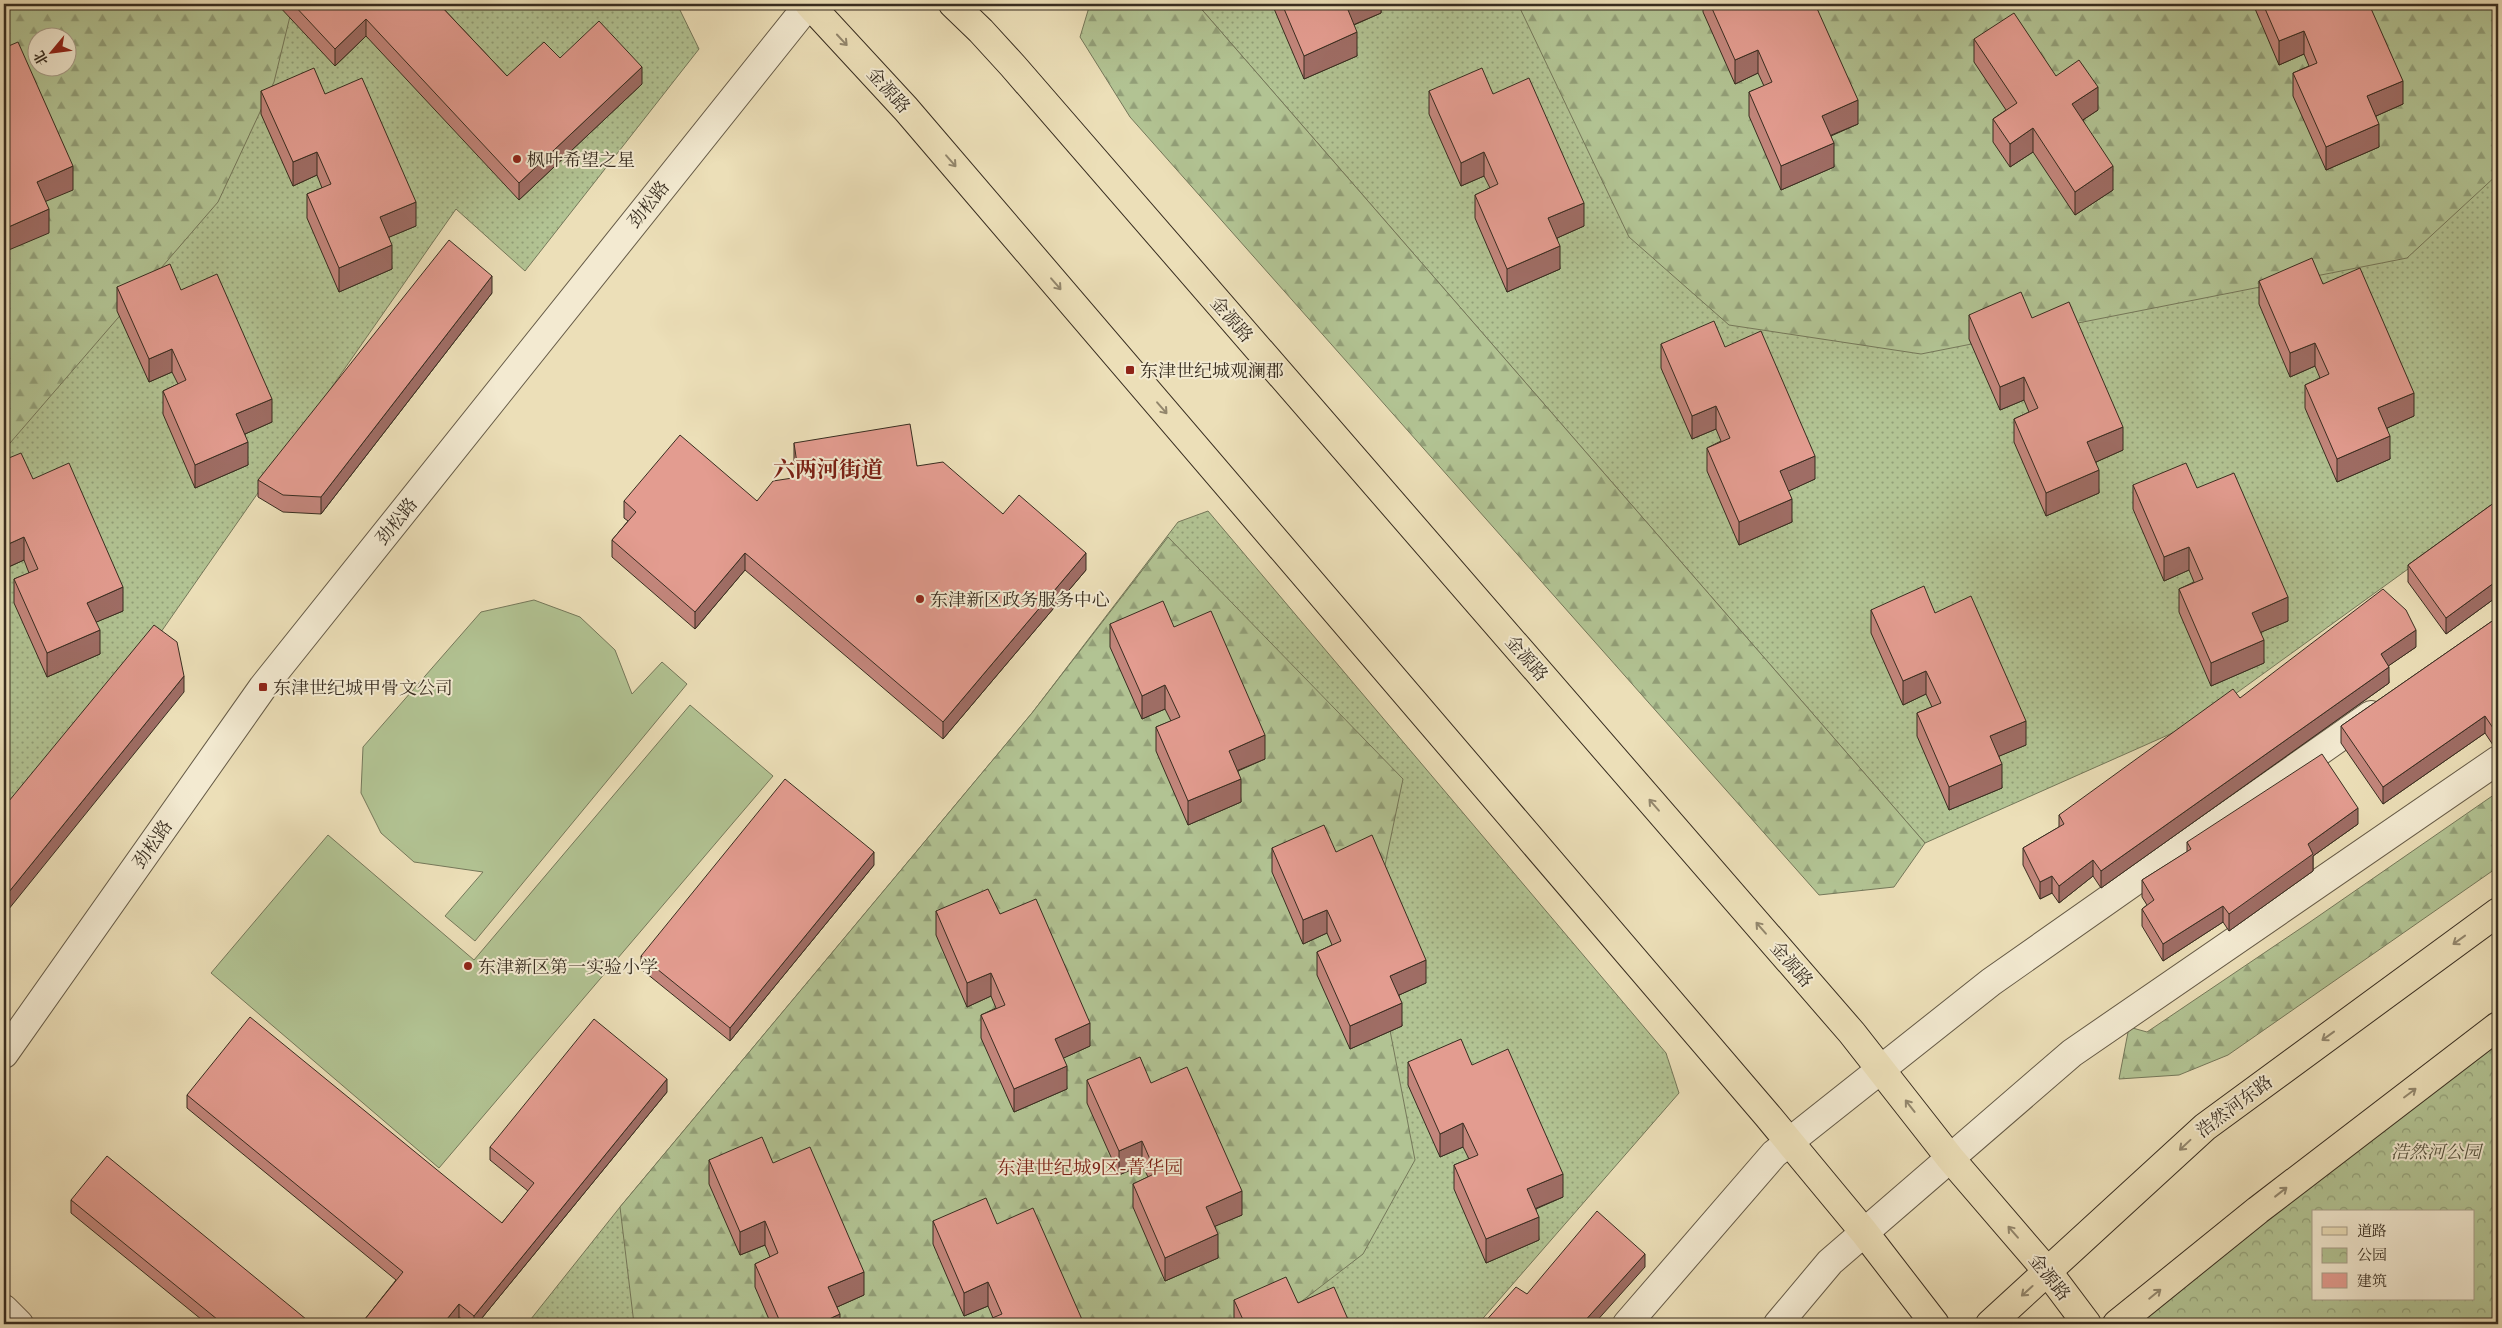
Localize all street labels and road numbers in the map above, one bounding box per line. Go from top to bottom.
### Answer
street label: 金源路 [861,61,917,119]
street label: 劲松路 [621,175,675,233]
street label: 金源路 [1204,290,1260,348]
street label: 劲松路 [369,492,423,550]
street label: 金源路 [1499,629,1555,687]
street label: 劲松路 [125,814,179,874]
street label: 金源路 [1764,935,1820,993]
street label: 浩然河东路 [2190,1068,2278,1144]
street label: 金源路 [2023,1248,2077,1306]

